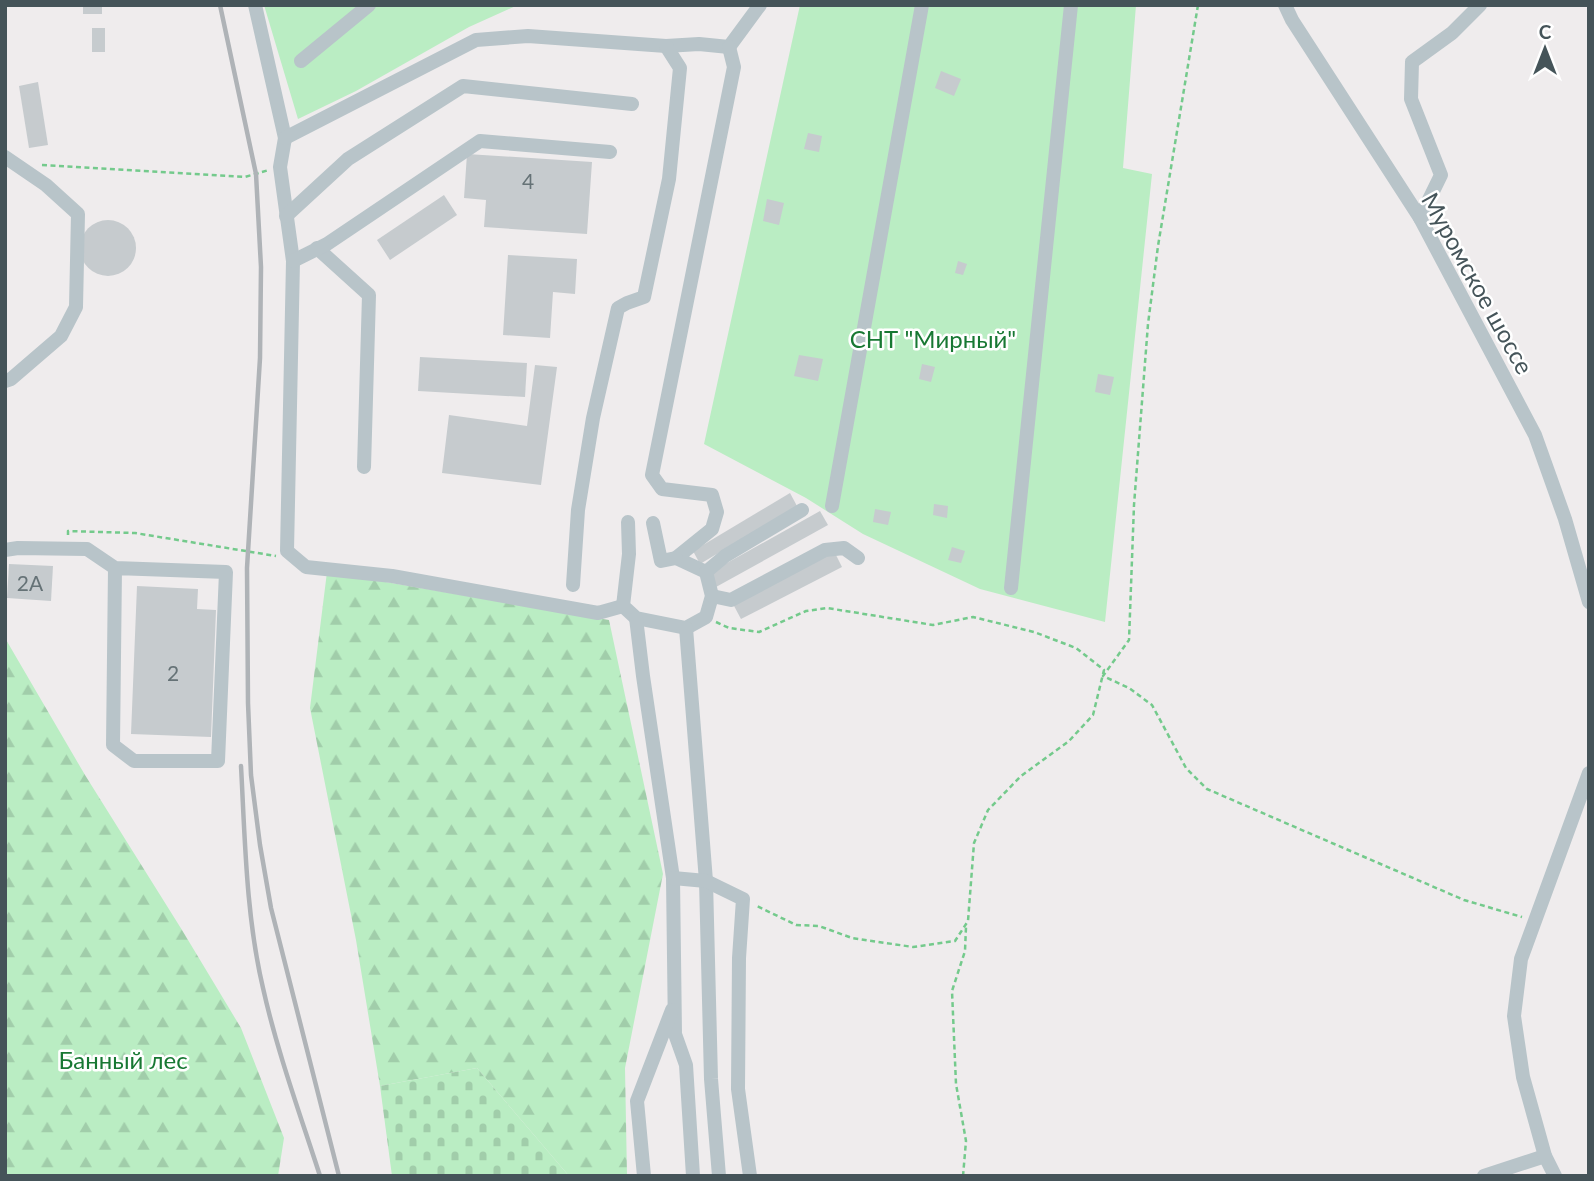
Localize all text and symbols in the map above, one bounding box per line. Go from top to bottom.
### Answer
north arrow [1510,14,1580,84]
text: С [1539,20,1552,43]
house number: 4 [522,168,534,193]
street label: Муромское шоссе [1416,187,1540,379]
park label: СНТ "Мирный" [850,324,1016,353]
house number: 2А [17,570,44,595]
house number: 2 [167,660,179,685]
park label: Банный лес [58,1045,188,1074]

